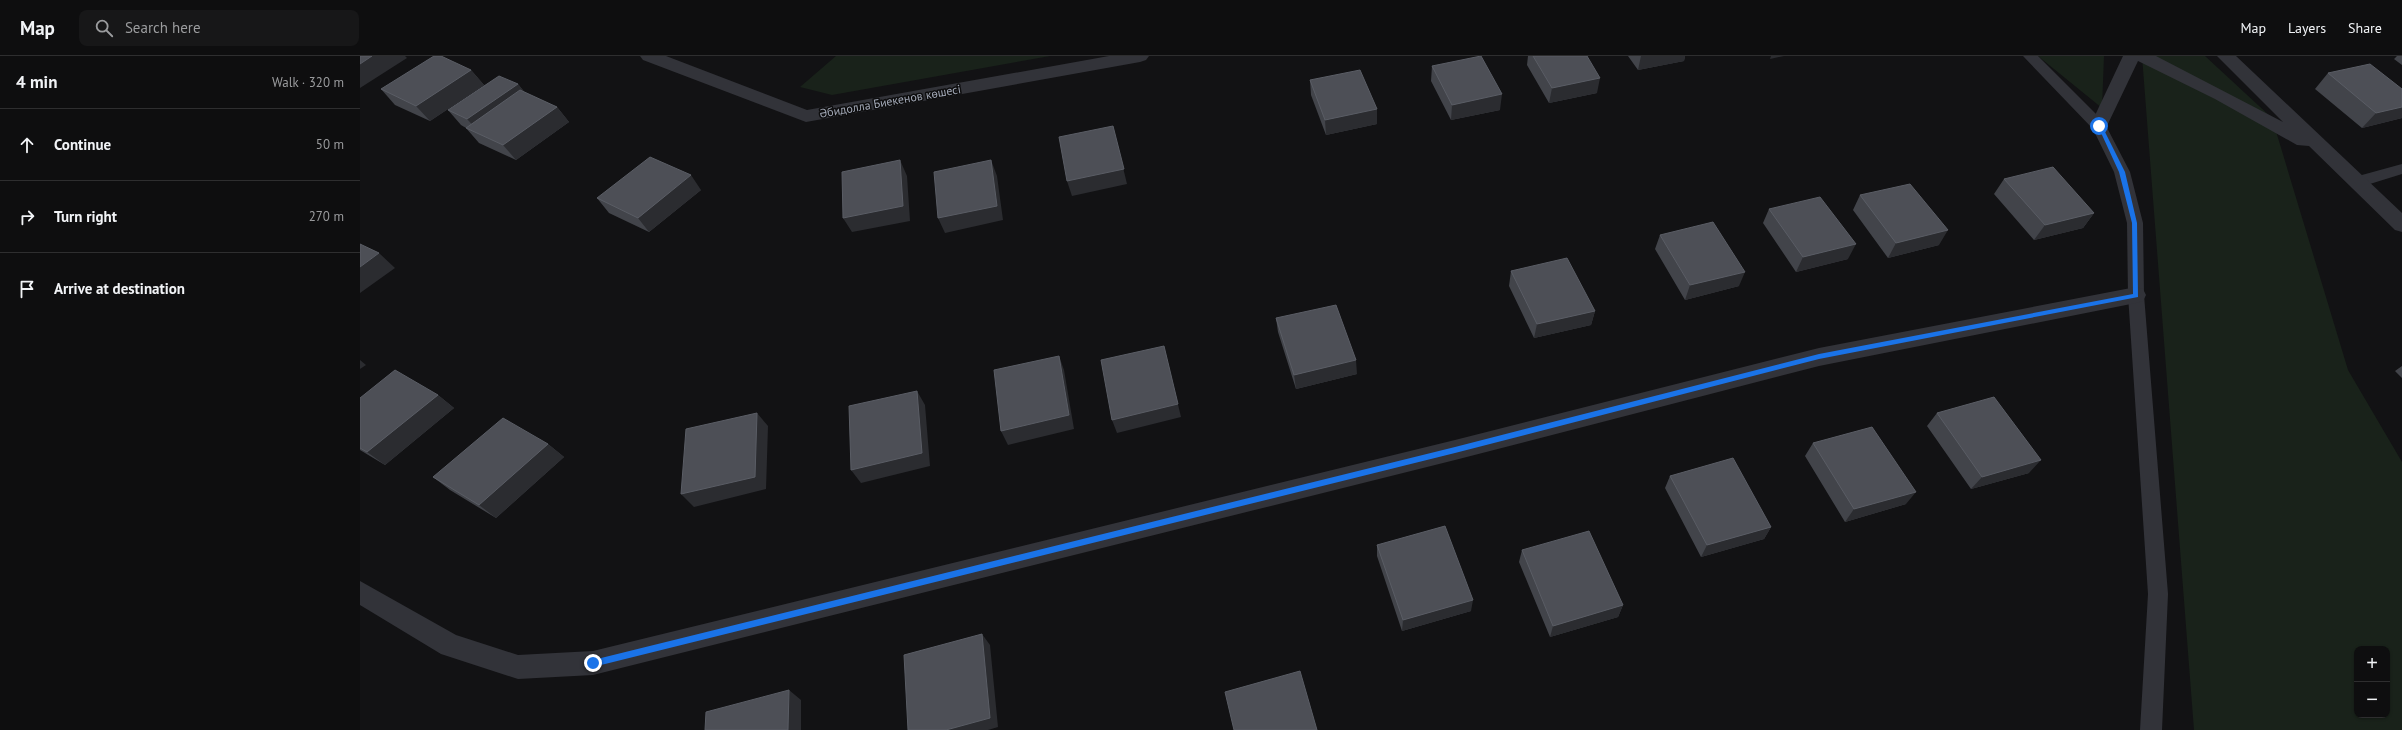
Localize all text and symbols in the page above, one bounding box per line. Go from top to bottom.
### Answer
search box [79,10,359,46]
text: Map [20,16,55,40]
icon: search [93,17,115,39]
text: Search here [125,18,201,37]
text: Map [2240,19,2266,37]
text: Layers [2288,19,2326,37]
text: Share [2348,19,2382,37]
text: 4 min [16,71,57,93]
text: Walk · 320 m [272,74,344,91]
street label: Әбидолла Биекенов көшесі [818,81,962,121]
route start [2090,117,2108,135]
icon: ahead [16,134,38,156]
text: Continue [54,135,111,154]
text: 50 m [316,136,344,153]
icon: right [16,206,38,228]
text: Turn right [54,207,117,226]
text: 270 m [309,208,344,225]
icon: arrive [16,278,38,300]
text: Arrive at destination [54,279,185,298]
map controls [2354,646,2390,718]
button: + [2354,646,2390,682]
route end [584,654,602,672]
button: − [2354,682,2390,718]

